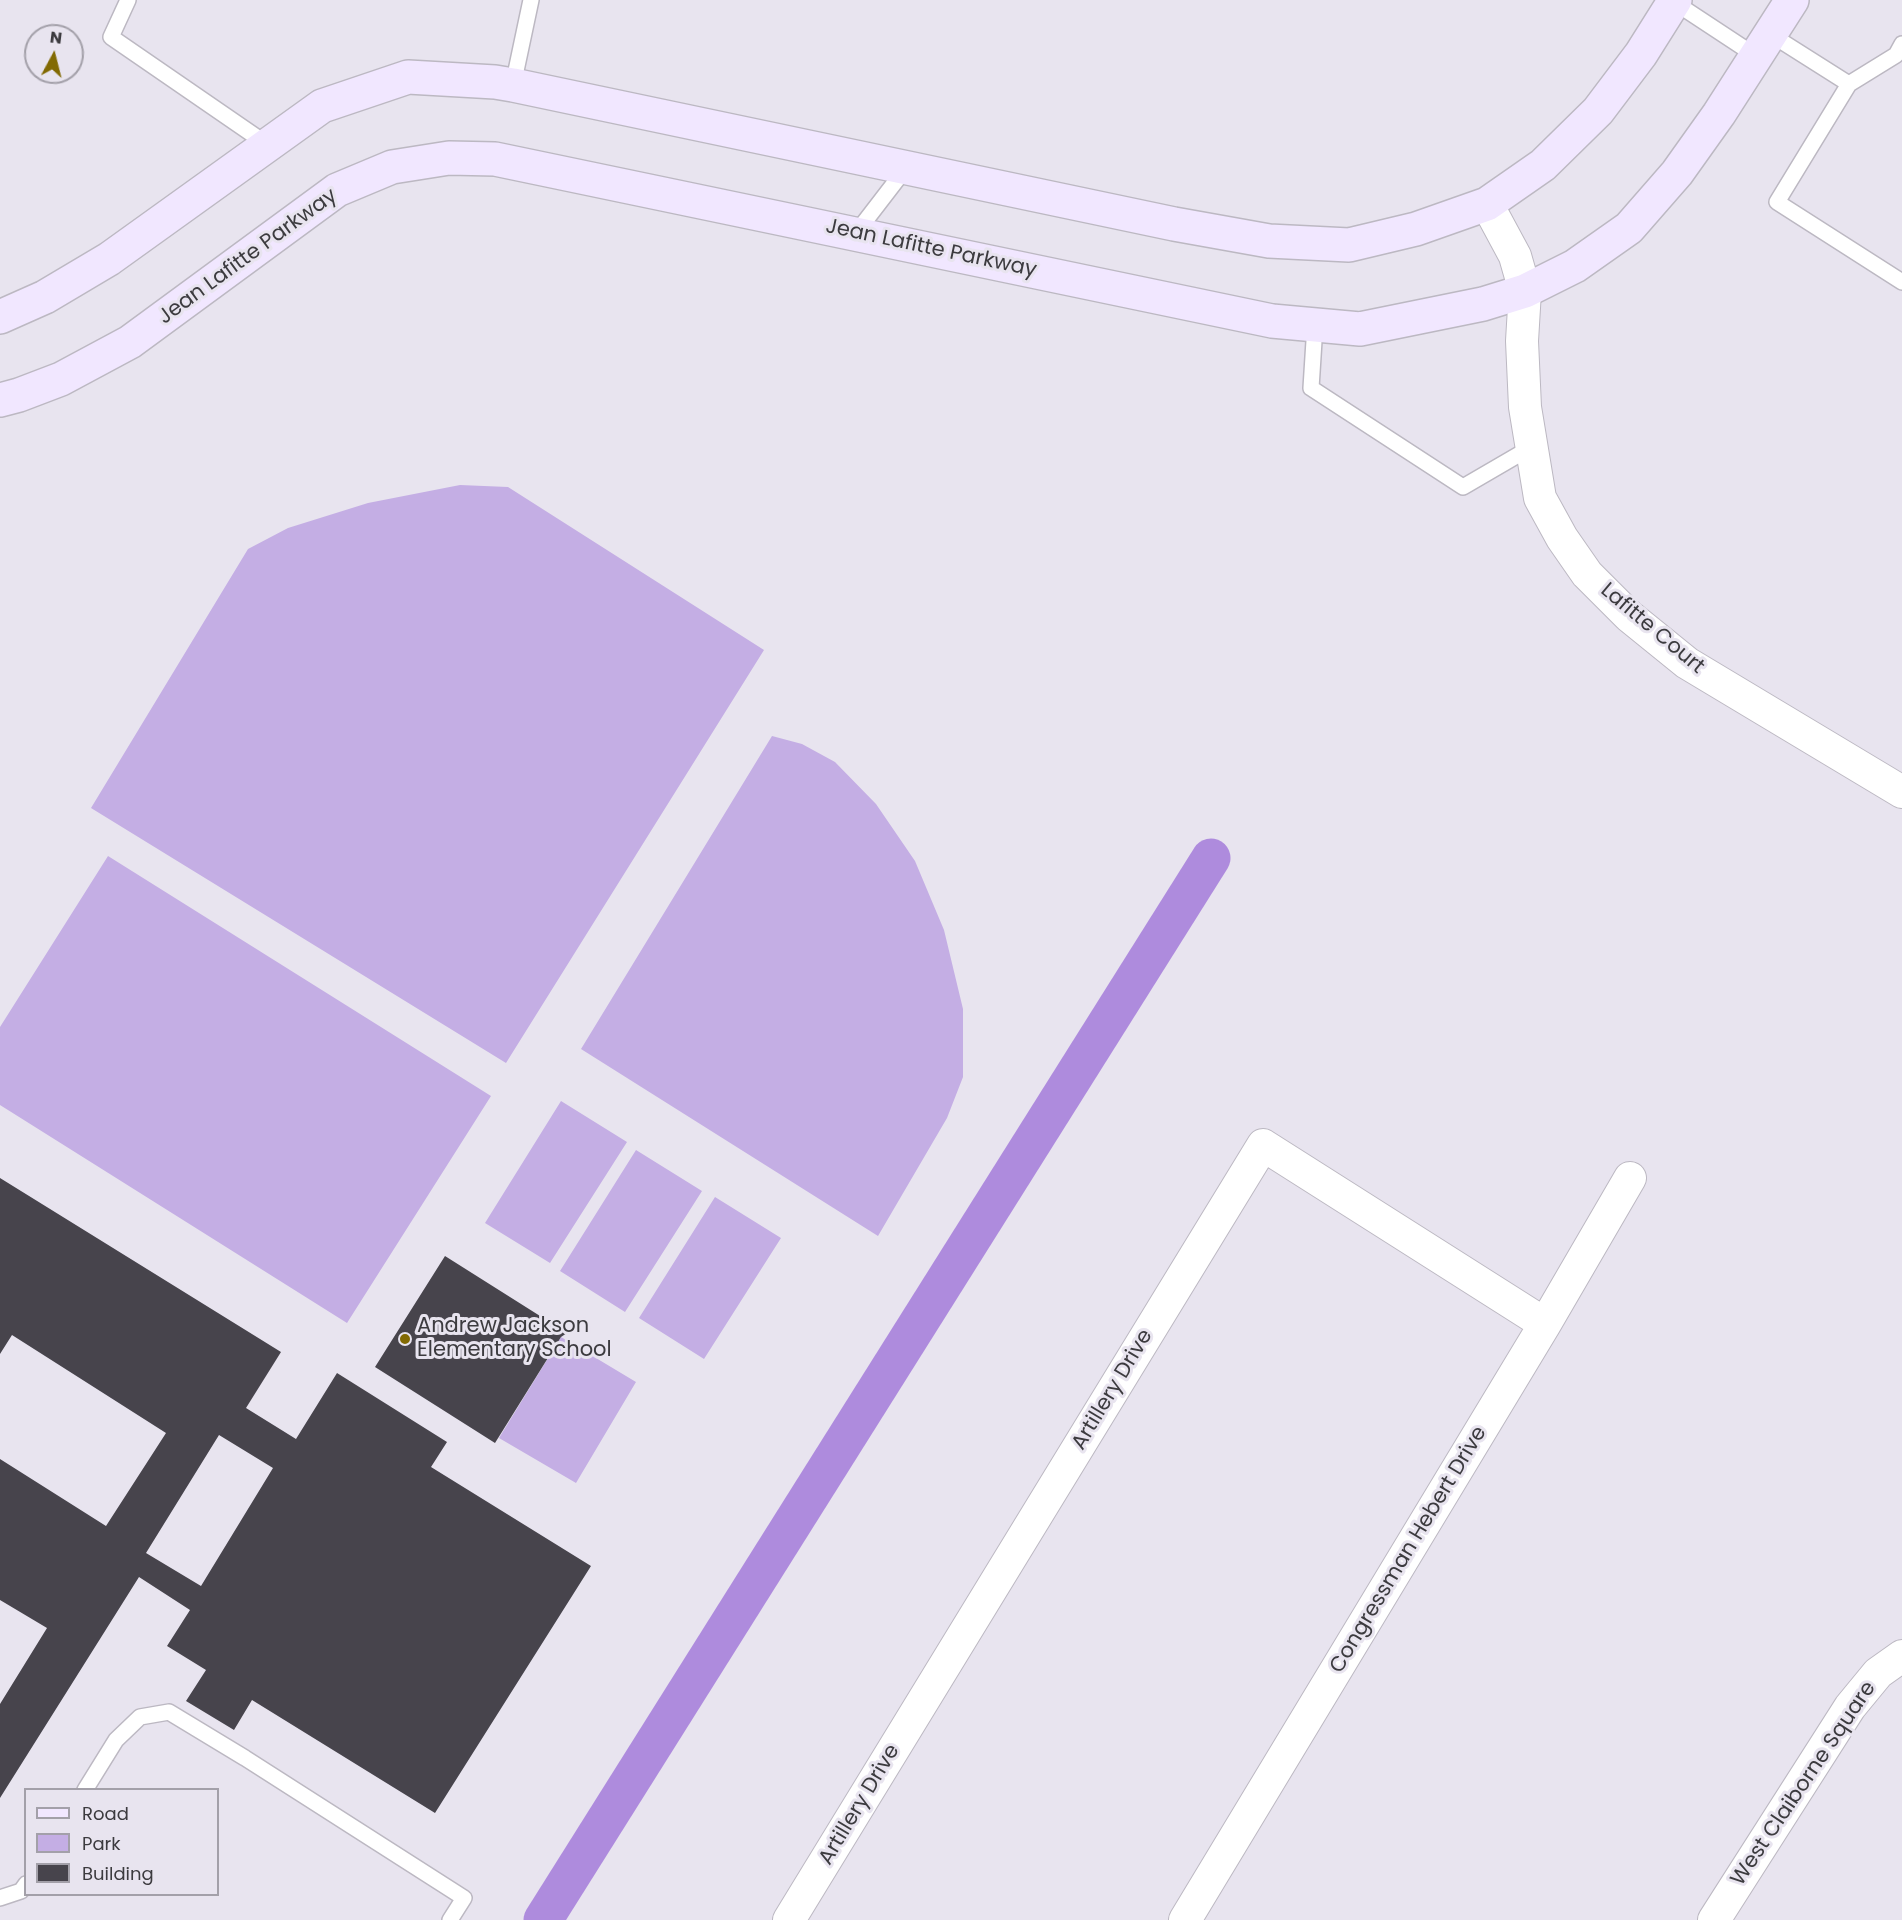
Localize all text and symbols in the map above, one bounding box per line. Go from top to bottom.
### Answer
north arrow [24,24,84,84]
text: N [49,25,63,50]
street label: Jean Lafitte Parkway [154,184,342,330]
street label: Jean Lafitte Parkway [823,214,1039,284]
street label: Lafitte Court [1595,578,1709,680]
place label: Andrew Jackson Elementary School [417,1314,612,1364]
street label: Artillery Drive [1067,1325,1159,1455]
marker: Andrew Jackson Elementary School [398,1332,412,1346]
street label: Congressman Hebert Drive [1325,1422,1493,1678]
street label: West Claiborne Square [1726,1677,1882,1891]
street label: Artillery Drive [814,1740,906,1870]
legend [24,1788,219,1896]
text: Road [82,1801,129,1826]
text: Park [82,1831,121,1856]
text: Building [82,1861,154,1886]

